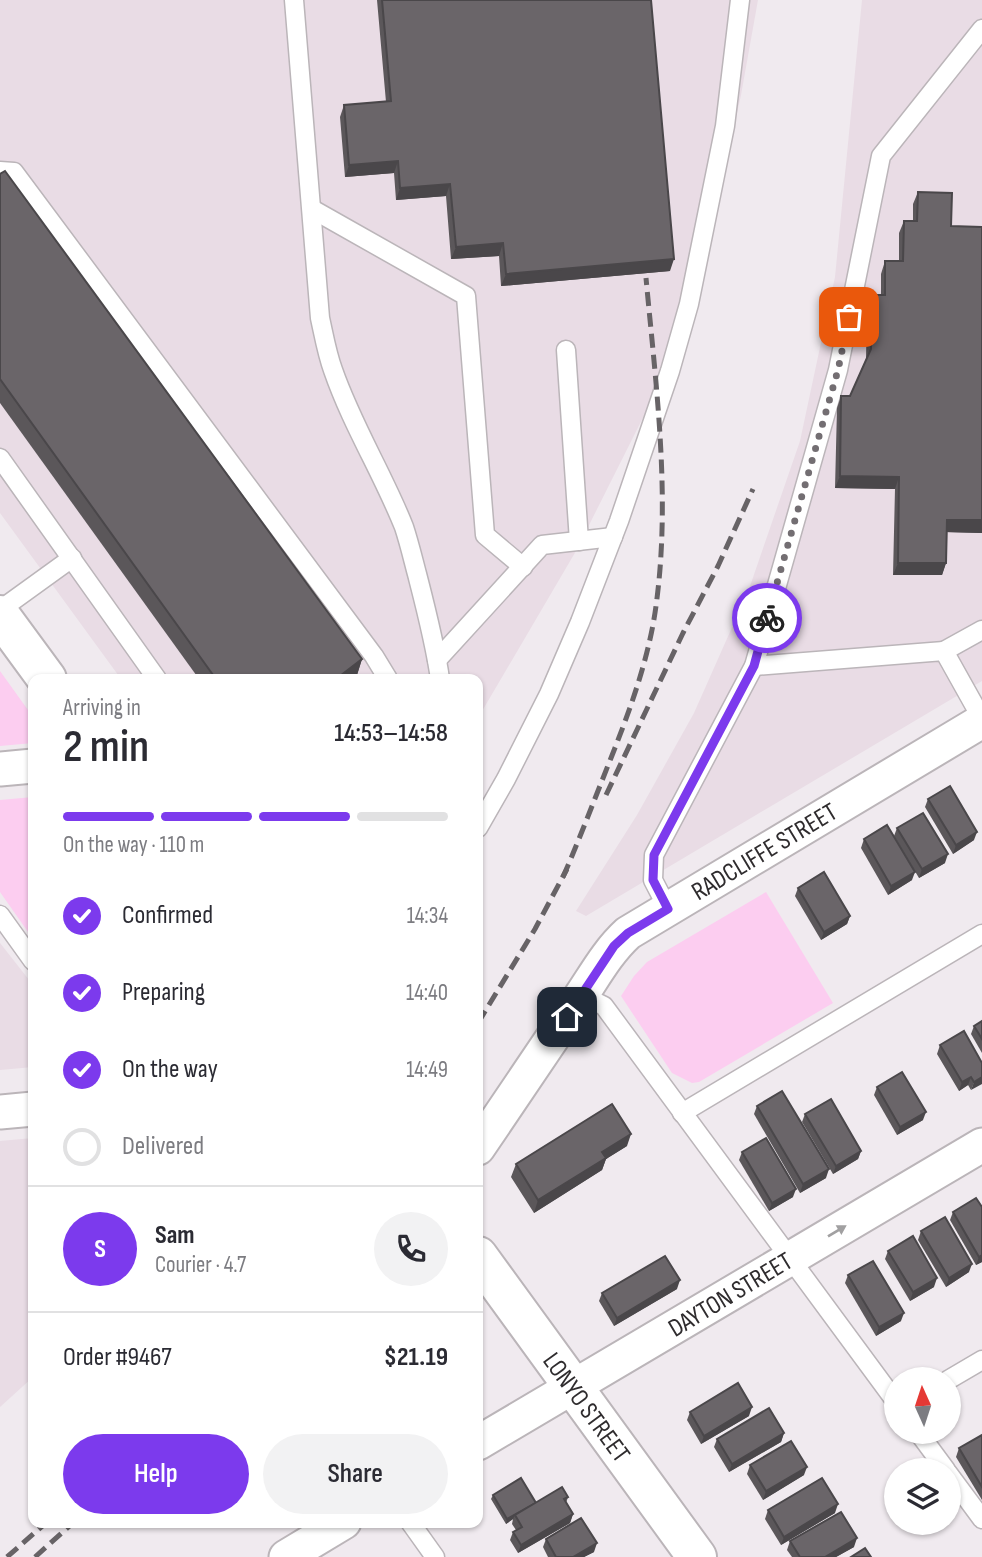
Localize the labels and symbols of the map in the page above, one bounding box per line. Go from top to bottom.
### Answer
pin [819,287,879,347]
courier [732,583,802,653]
street label: RADCLIFFE STREET [686,797,843,908]
pin [537,987,597,1047]
one-way arrow [827,1225,846,1237]
street label: DAYTON STREET [663,1246,798,1344]
street label: LONYO STREET [536,1347,636,1469]
north arrow [884,1367,961,1444]

